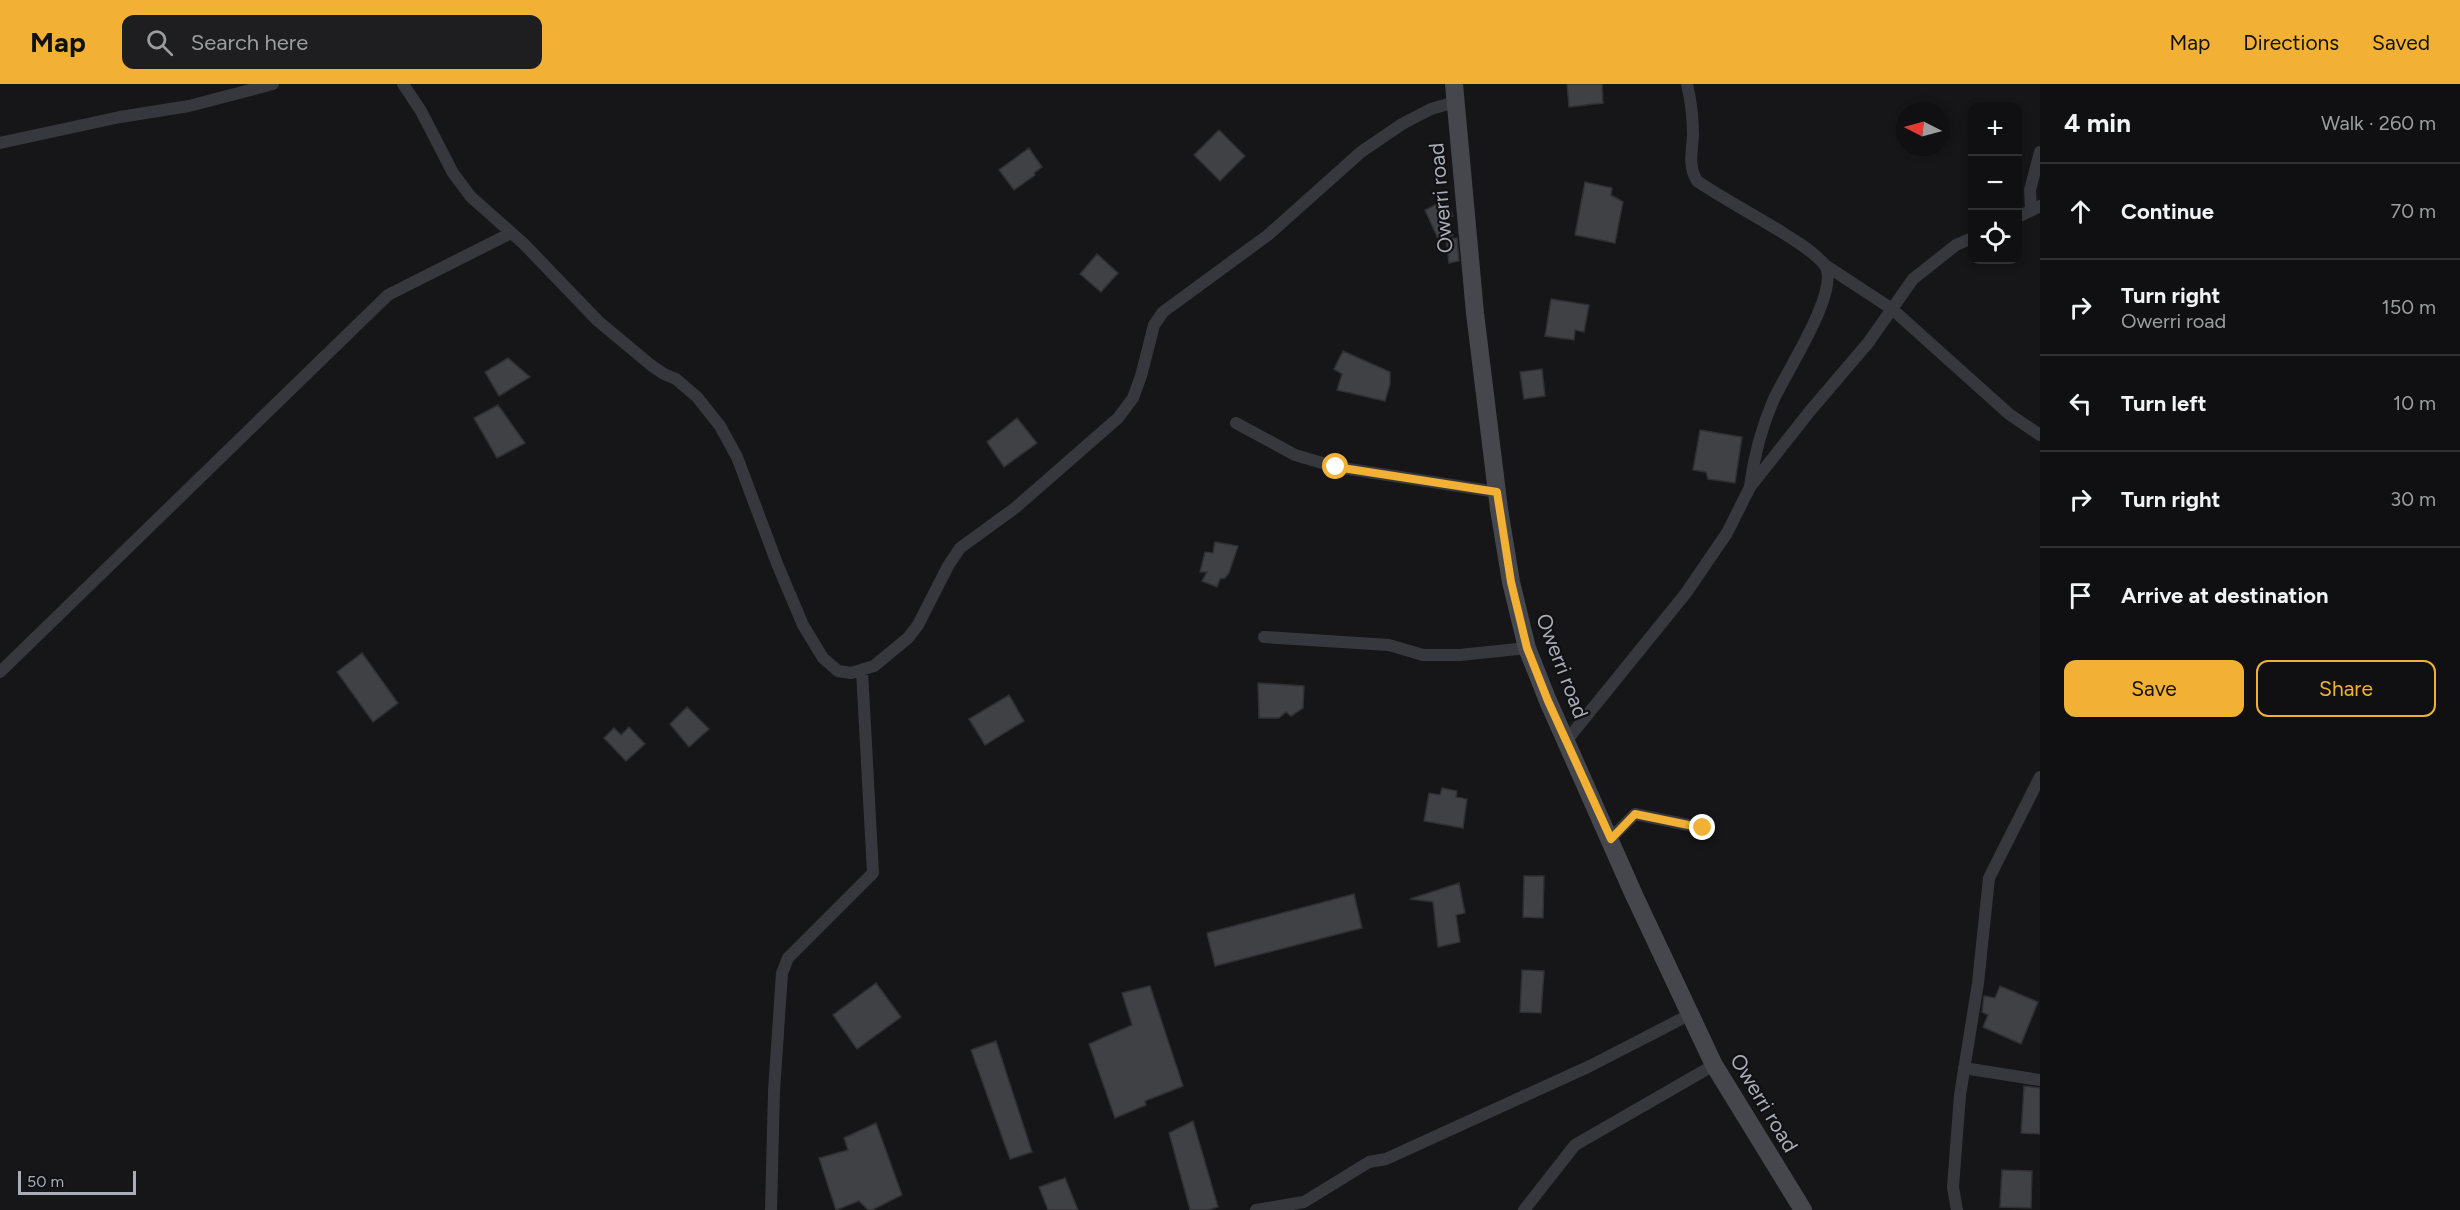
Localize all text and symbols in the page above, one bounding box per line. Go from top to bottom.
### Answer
search box [122,15,542,69]
text: Map [30,25,86,59]
icon: search [143,26,176,59]
text: Search here [191,29,308,56]
text: Map [2169,30,2210,55]
text: Directions [2243,30,2339,55]
text: Saved [2372,30,2430,55]
north arrow [1896,102,1950,156]
map controls [1968,102,2022,264]
button: + [1968,102,2022,156]
text: 4 min [2064,107,2131,139]
text: Walk · 260 m [2321,111,2436,135]
street label: Owerri road [1423,142,1458,254]
button: − [1968,156,2022,210]
icon: ahead [2064,195,2097,228]
text: Continue [2121,198,2214,225]
text: 70 m [2390,199,2436,223]
button: locate [1968,210,2022,264]
text: Turn right [2121,282,2220,309]
icon: right [2064,291,2097,324]
text: 150 m [2381,295,2436,319]
text: Owerri road [2121,309,2226,333]
icon: left [2064,387,2097,420]
text: Turn left [2121,390,2207,417]
text: 10 m [2393,391,2436,415]
route start [1322,453,1348,479]
icon: right [2064,483,2097,516]
text: Turn right [2121,486,2220,513]
text: 30 m [2390,487,2436,511]
icon: arrive [2064,579,2097,612]
text: Arrive at destination [2121,582,2329,609]
street label: Owerri road [1531,610,1594,722]
button: Save [2064,660,2244,717]
button: Share [2256,660,2436,717]
route end [1689,814,1715,840]
street label: Owerri road [1725,1049,1804,1157]
scale bar [18,1168,136,1196]
text: 50 m [27,1172,64,1191]

